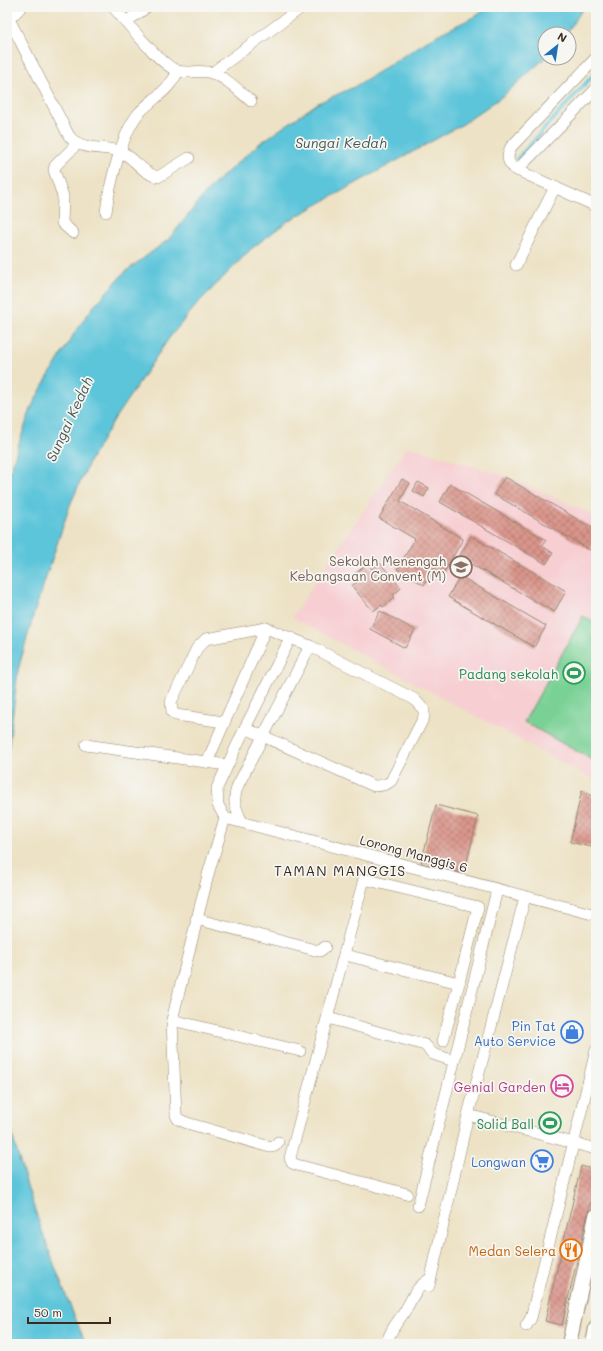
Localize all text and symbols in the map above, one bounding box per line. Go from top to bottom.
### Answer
north arrow [537,26,577,66]
text: N [555,28,570,45]
water label: Sungai Kedah [295,133,387,152]
water label: Sungai Kedah [41,373,97,465]
place label: Sekolah Menengah Kebangsaan Convent (M) [290,552,446,584]
school or university icon: Sekolah Menengah Kebangsaan Convent (M) [448,554,474,580]
sports icon: Padang sekolah [561,660,587,686]
place label: Padang sekolah [459,665,558,682]
street label: Lorong Manggis 6 [358,830,470,876]
district label: TAMAN MANGGIS [274,861,406,880]
place label: Pin Tat Auto Service [474,1017,556,1049]
shop icon: Pin Tat Auto Service [559,1019,585,1045]
hotel icon: Genial Garden [549,1073,575,1099]
place label: Genial Garden [454,1078,546,1095]
sports icon: Solid Ball [537,1110,563,1136]
place label: Solid Ball [477,1115,534,1132]
supermarket icon: Longwan [529,1148,555,1174]
place label: Longwan [471,1153,526,1170]
restaurant icon: Medan Selera [558,1237,584,1263]
place label: Medan Selera [469,1242,556,1259]
scale bar [28,1299,110,1325]
text: 50 m [34,1304,62,1320]

